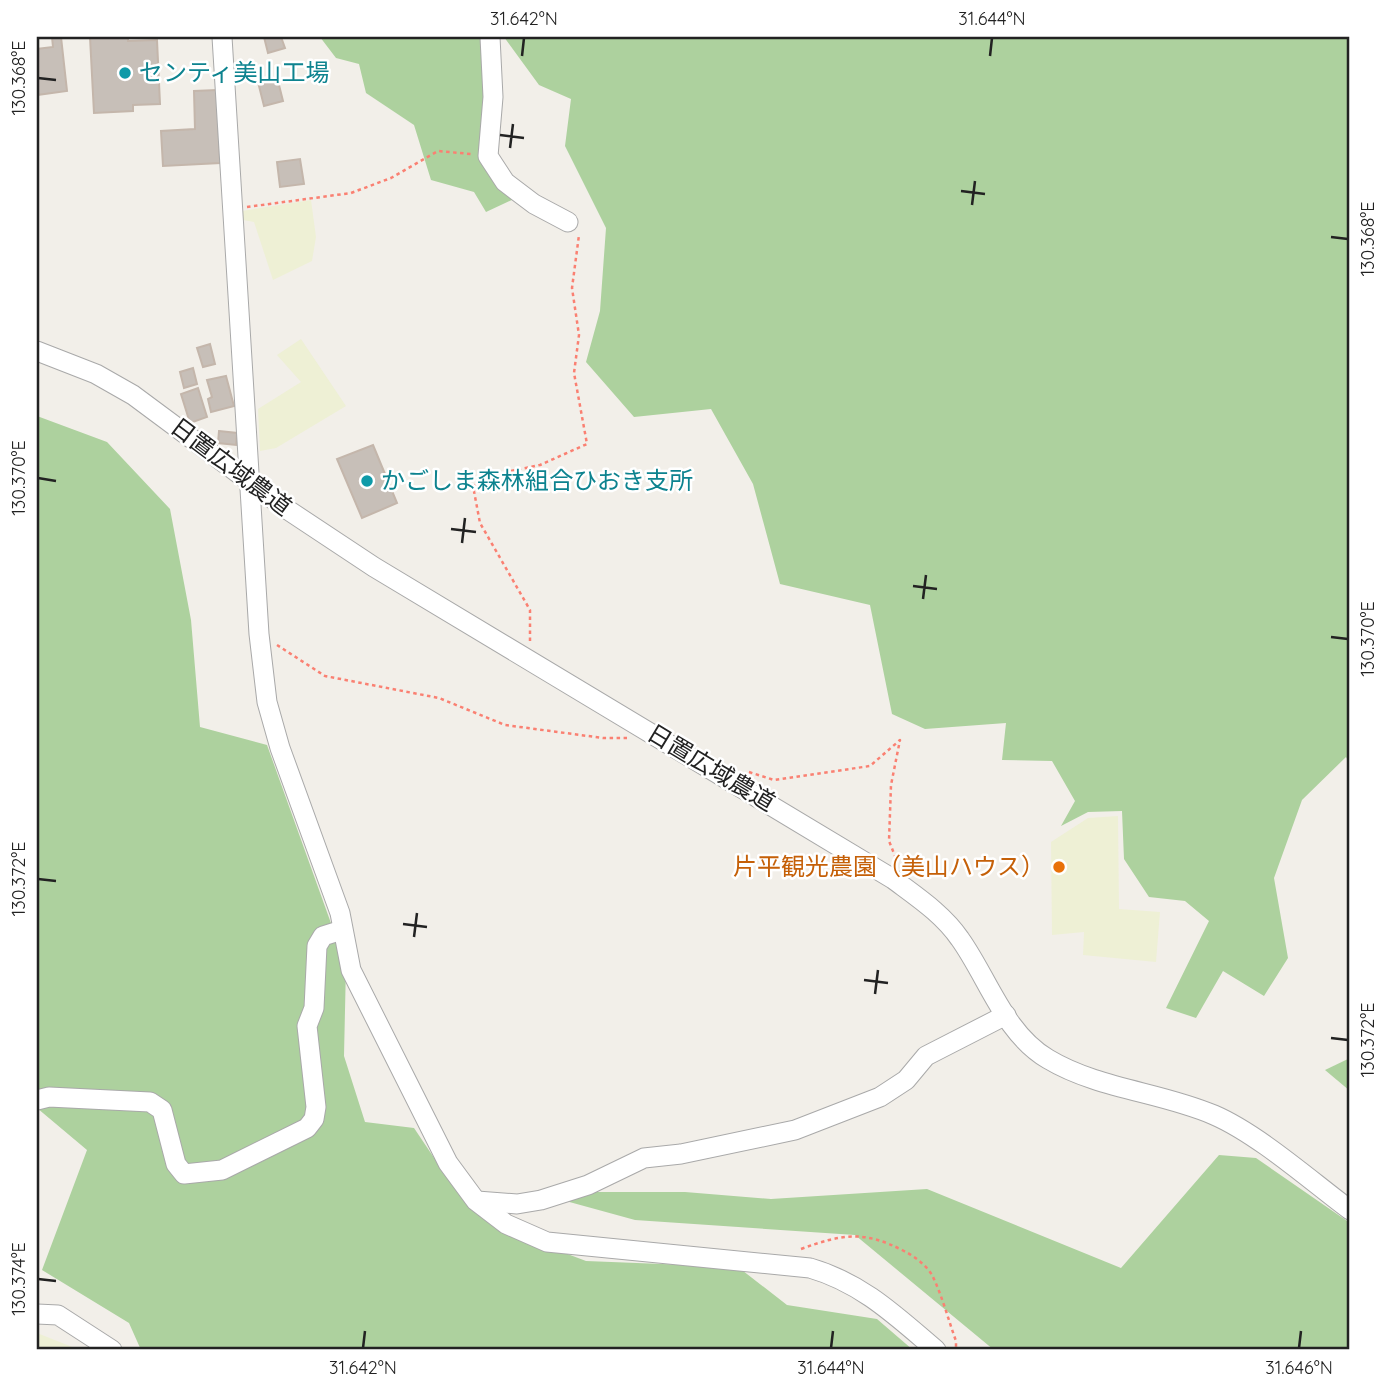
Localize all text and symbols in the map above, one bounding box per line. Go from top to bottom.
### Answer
text: 31.642°N [490,7,558,30]
text: 31.644°N [958,7,1026,30]
text: 130.368°E [7,40,30,116]
place label: センティ美山工場 [139,57,330,87]
marker: センティ美山工場 [117,65,133,81]
text: 130.368°E [1356,201,1379,277]
street label: 日置広域農道 [165,411,298,522]
text: 130.370°E [7,440,30,516]
place label: かごしま森林組合ひおき支所 [381,465,693,495]
marker: かごしま森林組合ひおき支所 [359,473,375,489]
text: 130.370°E [1356,601,1379,677]
street label: 日置広域農道 [642,717,781,817]
text: 130.372°E [7,842,30,916]
place label: 片平観光農園（美山ハウス） [733,851,1045,881]
marker: 片平観光農園（美山ハウス） [1051,859,1067,875]
text: 130.372°E [1356,1003,1379,1077]
text: 130.374°E [7,1242,30,1316]
text: 31.642°N [329,1356,397,1379]
text: 31.644°N [797,1356,865,1379]
text: 31.646°N [1265,1356,1333,1379]

